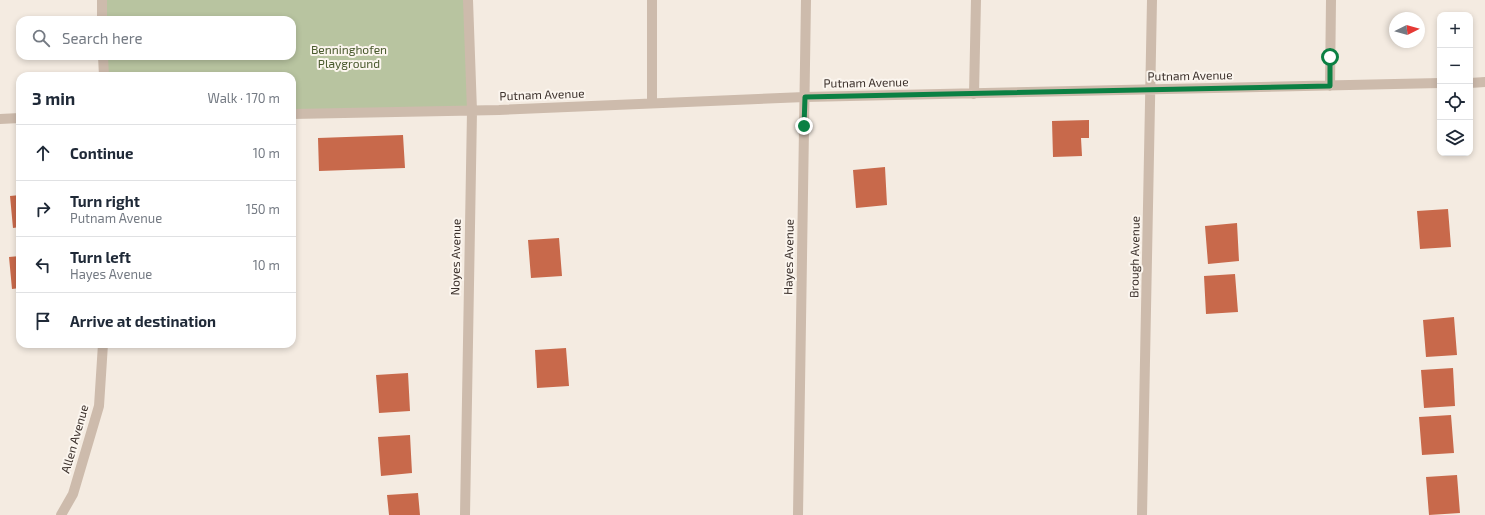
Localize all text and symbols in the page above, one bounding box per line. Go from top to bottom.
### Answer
north arrow [1389,12,1425,48]
map controls [1437,12,1473,156]
button: + [1437,12,1473,48]
search box [16,16,296,60]
icon: search [30,27,52,49]
text: Search here [62,29,143,47]
park label: Benninghofen Playground [311,42,387,70]
route start [1321,48,1339,66]
button: − [1437,48,1473,84]
street label: Putnam Avenue [1147,67,1233,83]
street label: Putnam Avenue [823,74,909,90]
button: locate [1437,84,1473,120]
street label: Putnam Avenue [499,86,585,102]
text: 3 min [32,88,75,108]
text: Walk · 170 m [208,90,280,106]
route end [795,117,813,135]
button: layers [1437,120,1473,156]
icon: ahead [32,142,54,164]
text: Continue [70,144,133,162]
text: 10 m [253,145,280,161]
text: Turn right [70,192,140,210]
icon: right [32,198,54,220]
text: 150 m [246,201,280,217]
text: Putnam Avenue [70,210,162,226]
street label: Brough Avenue [1126,216,1142,298]
street label: Noyes Avenue [447,219,463,295]
street label: Hayes Avenue [780,219,796,295]
text: Turn left [70,248,131,266]
icon: left [32,254,54,276]
text: 10 m [253,257,280,273]
text: Hayes Avenue [70,266,152,282]
icon: arrive [32,310,54,332]
text: Arrive at destination [70,312,216,330]
street label: Allen Avenue [58,403,90,475]

